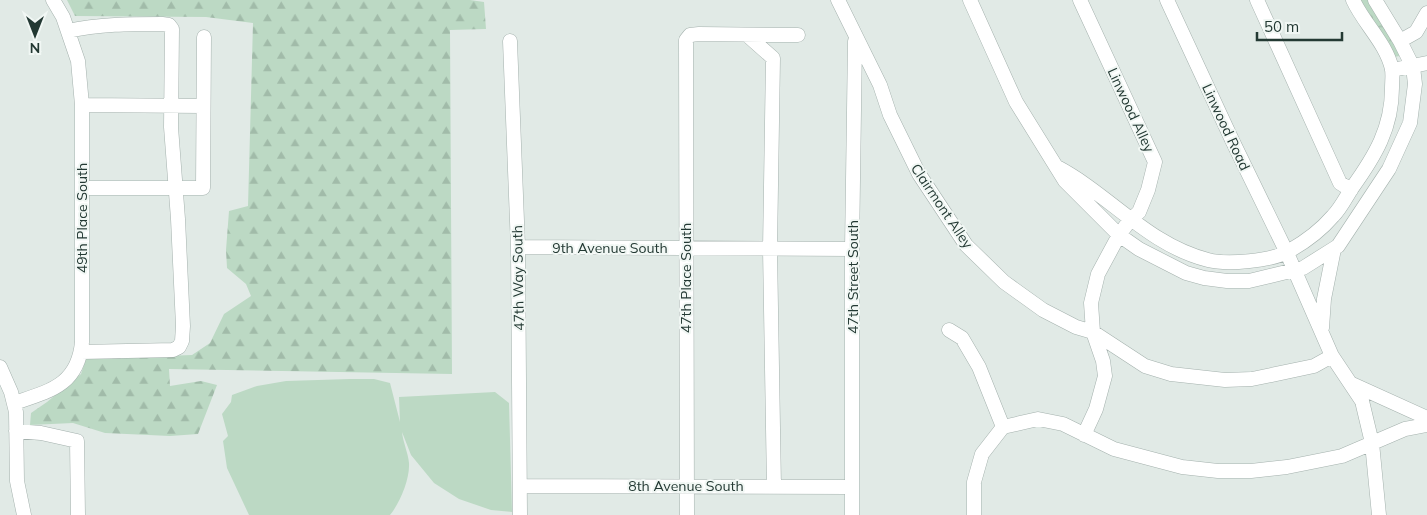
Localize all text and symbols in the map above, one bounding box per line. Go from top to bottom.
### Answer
north arrow [10,10,60,60]
scale bar [1257,10,1342,42]
text: 50 m [1264,17,1299,36]
text: N [30,39,40,57]
street label: Linwood Alley [1104,65,1159,156]
street label: Linwood Road [1198,81,1254,173]
street label: Clairmont Alley [907,160,977,252]
street label: 49th Place South [73,163,91,273]
street label: 47th Street South [844,220,862,334]
street label: 47th Place South [677,223,695,333]
street label: 47th Way South [508,225,528,331]
street label: 9th Avenue South [552,239,668,257]
street label: 8th Avenue South [628,477,744,495]

